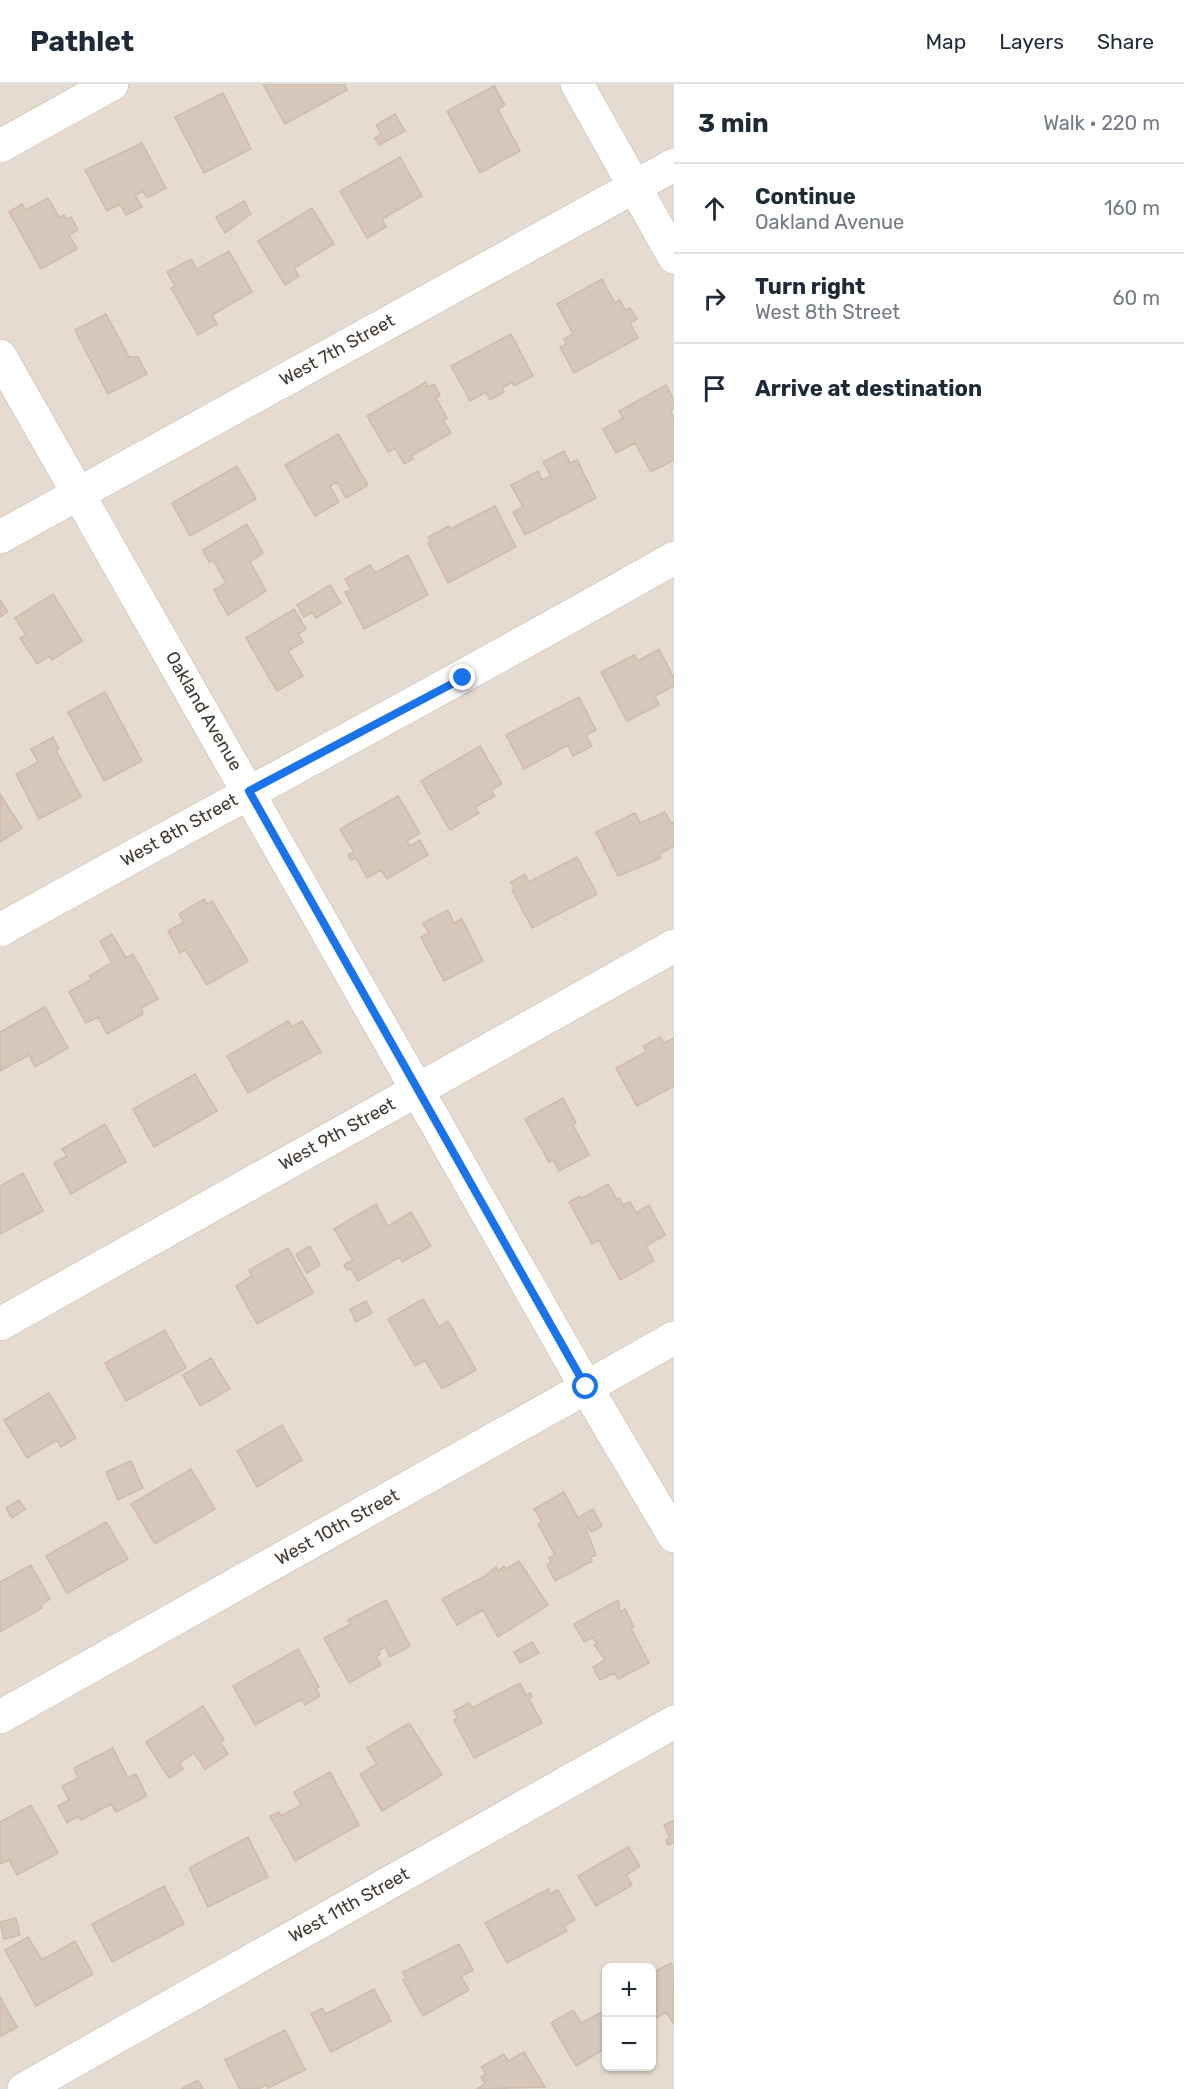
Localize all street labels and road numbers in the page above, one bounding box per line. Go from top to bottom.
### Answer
street label: West 7th Street [276,309,398,391]
street label: Oakland Avenue [161,647,247,775]
street label: West 8th Street [117,789,241,871]
street label: West 9th Street [275,1093,399,1175]
street label: West 10th Street [271,1484,403,1570]
street label: West 11th Street [285,1863,413,1947]

